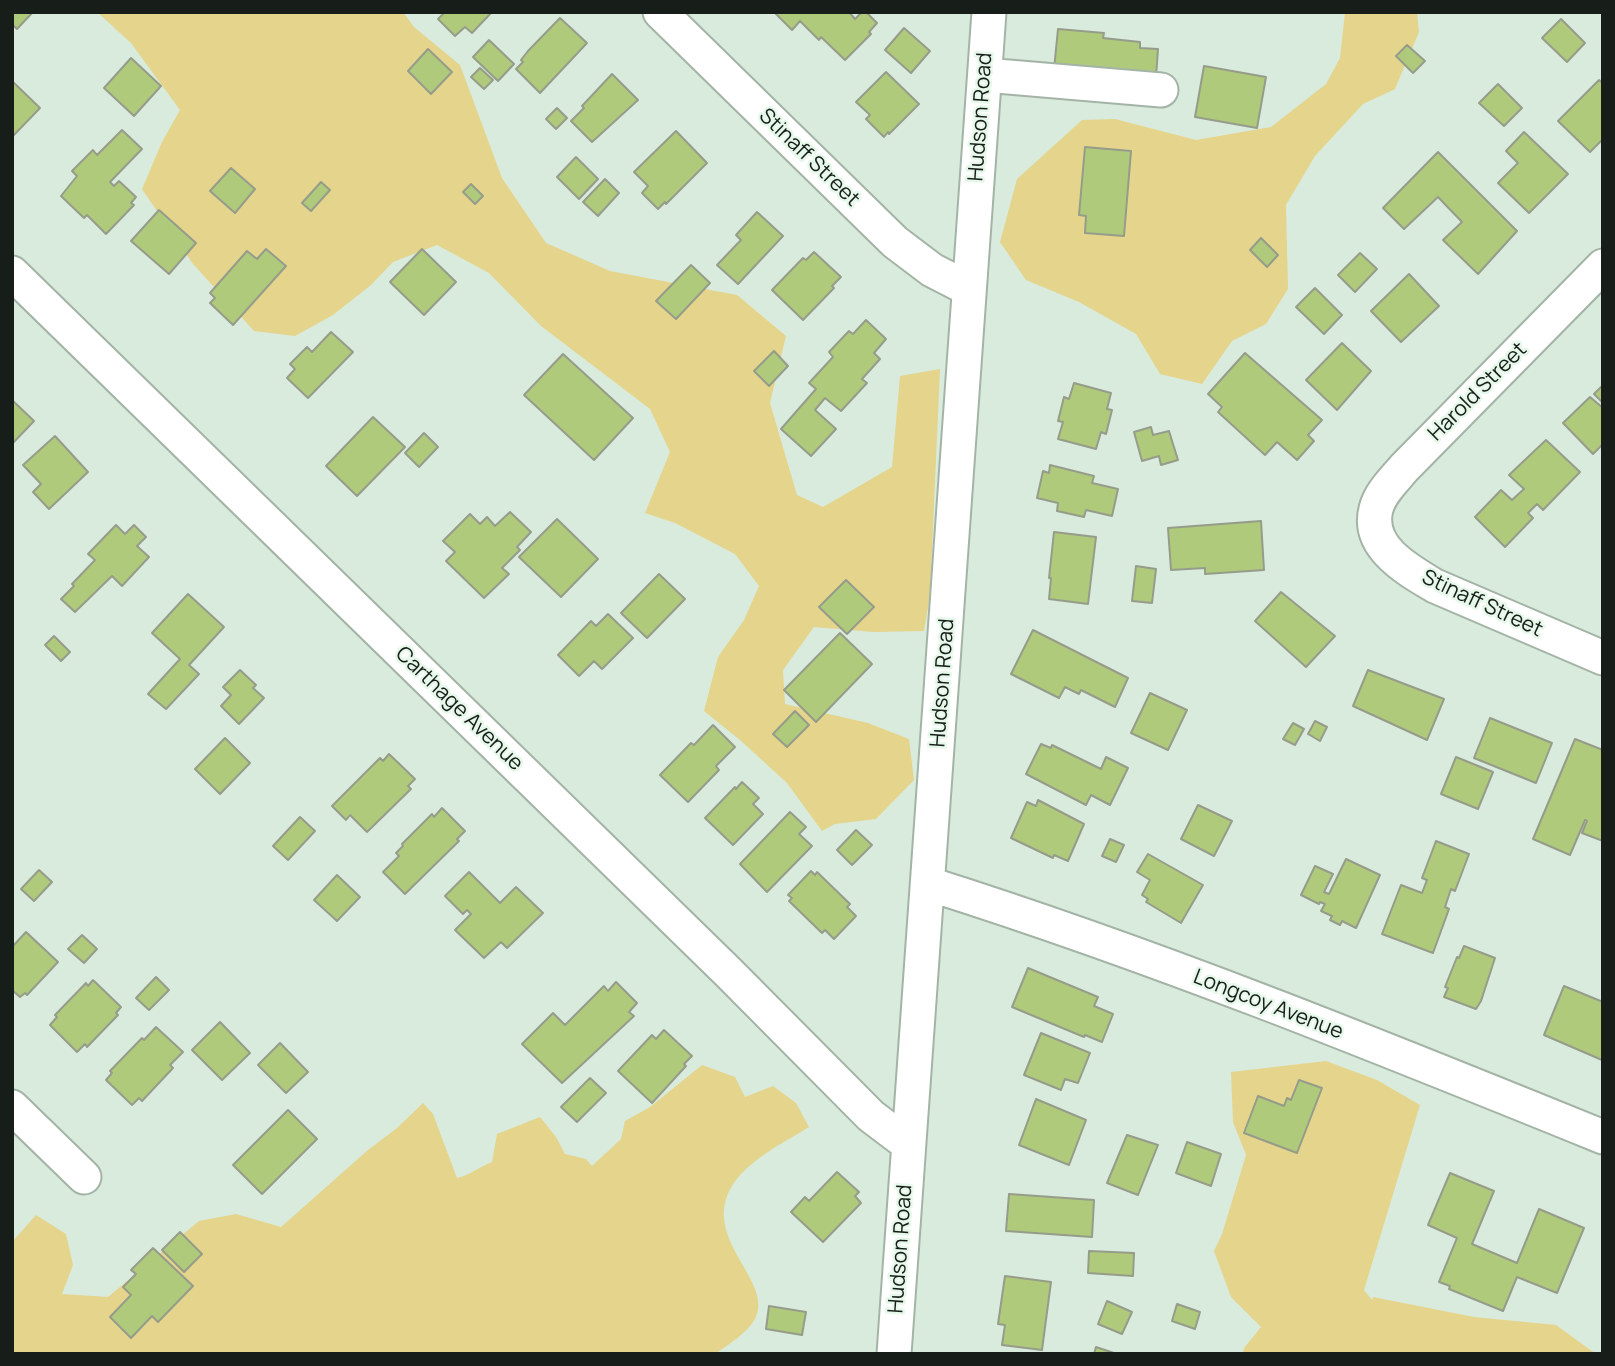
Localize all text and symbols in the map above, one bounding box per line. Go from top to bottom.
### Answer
street label: Hudson Road [964,52,998,182]
street label: Stinaff Street [753,104,865,212]
street label: Harold Street [1423,337,1533,447]
street label: Stinaff Street [1418,565,1546,643]
street label: Hudson Road [926,618,960,748]
street label: Carthage Avenue [390,642,528,776]
street label: Longcoy Avenue [1189,965,1347,1045]
street label: Hudson Road [884,1184,918,1314]

